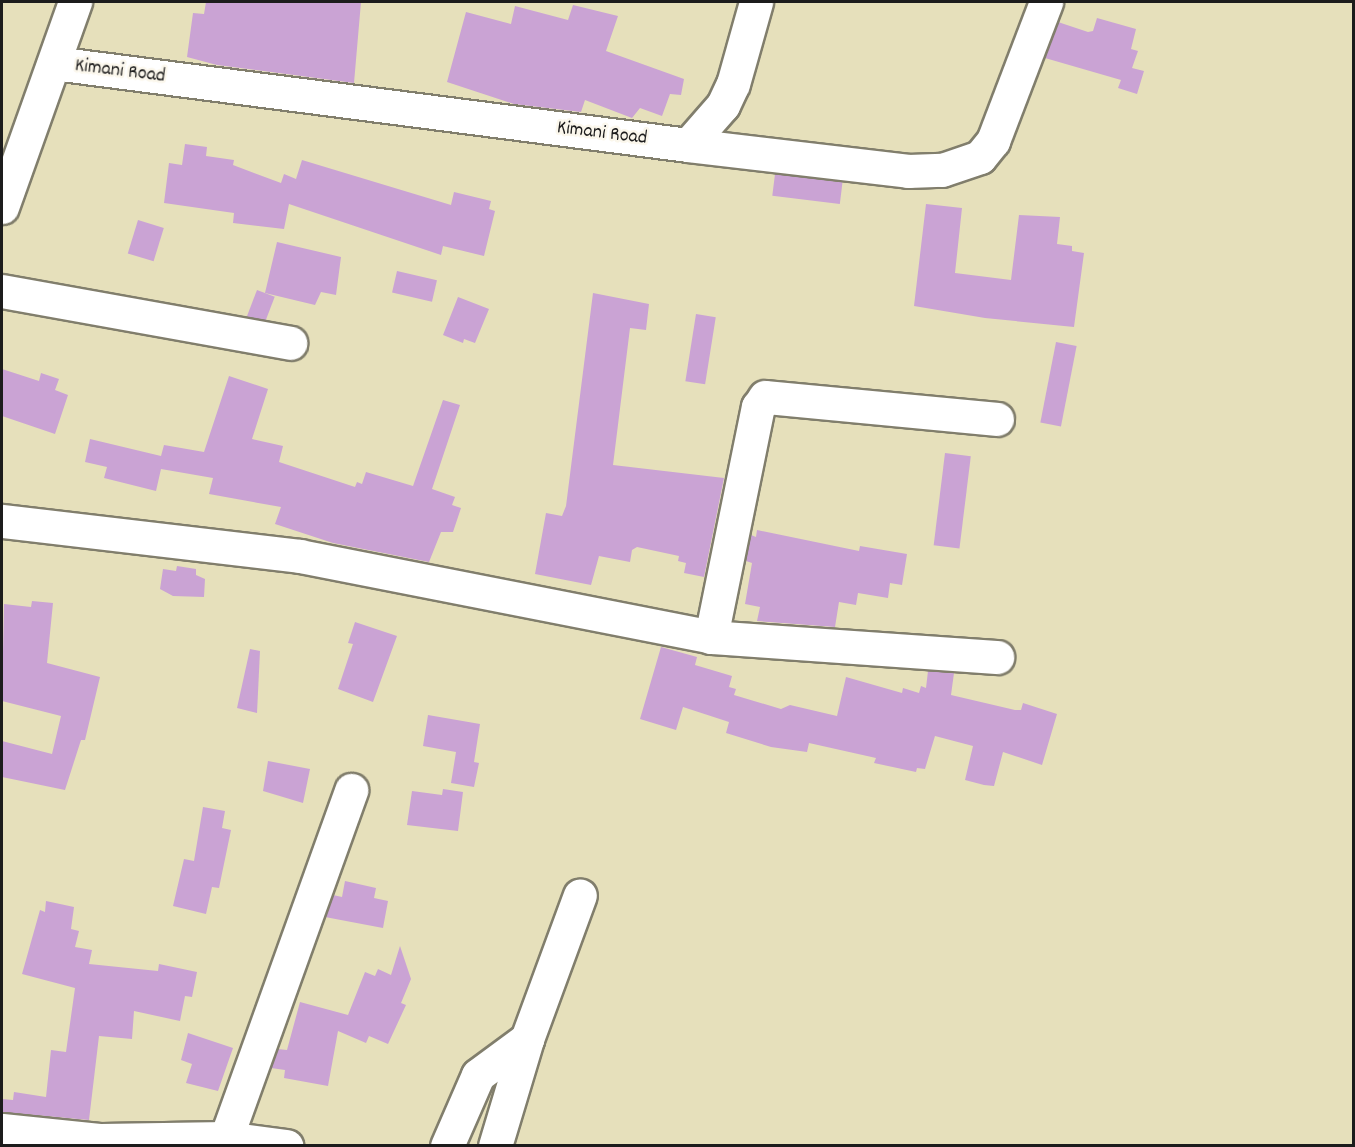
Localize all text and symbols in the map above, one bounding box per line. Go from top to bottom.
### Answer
street label: Kimani Road [73,55,167,89]
street label: Kimani Road [555,117,649,151]

